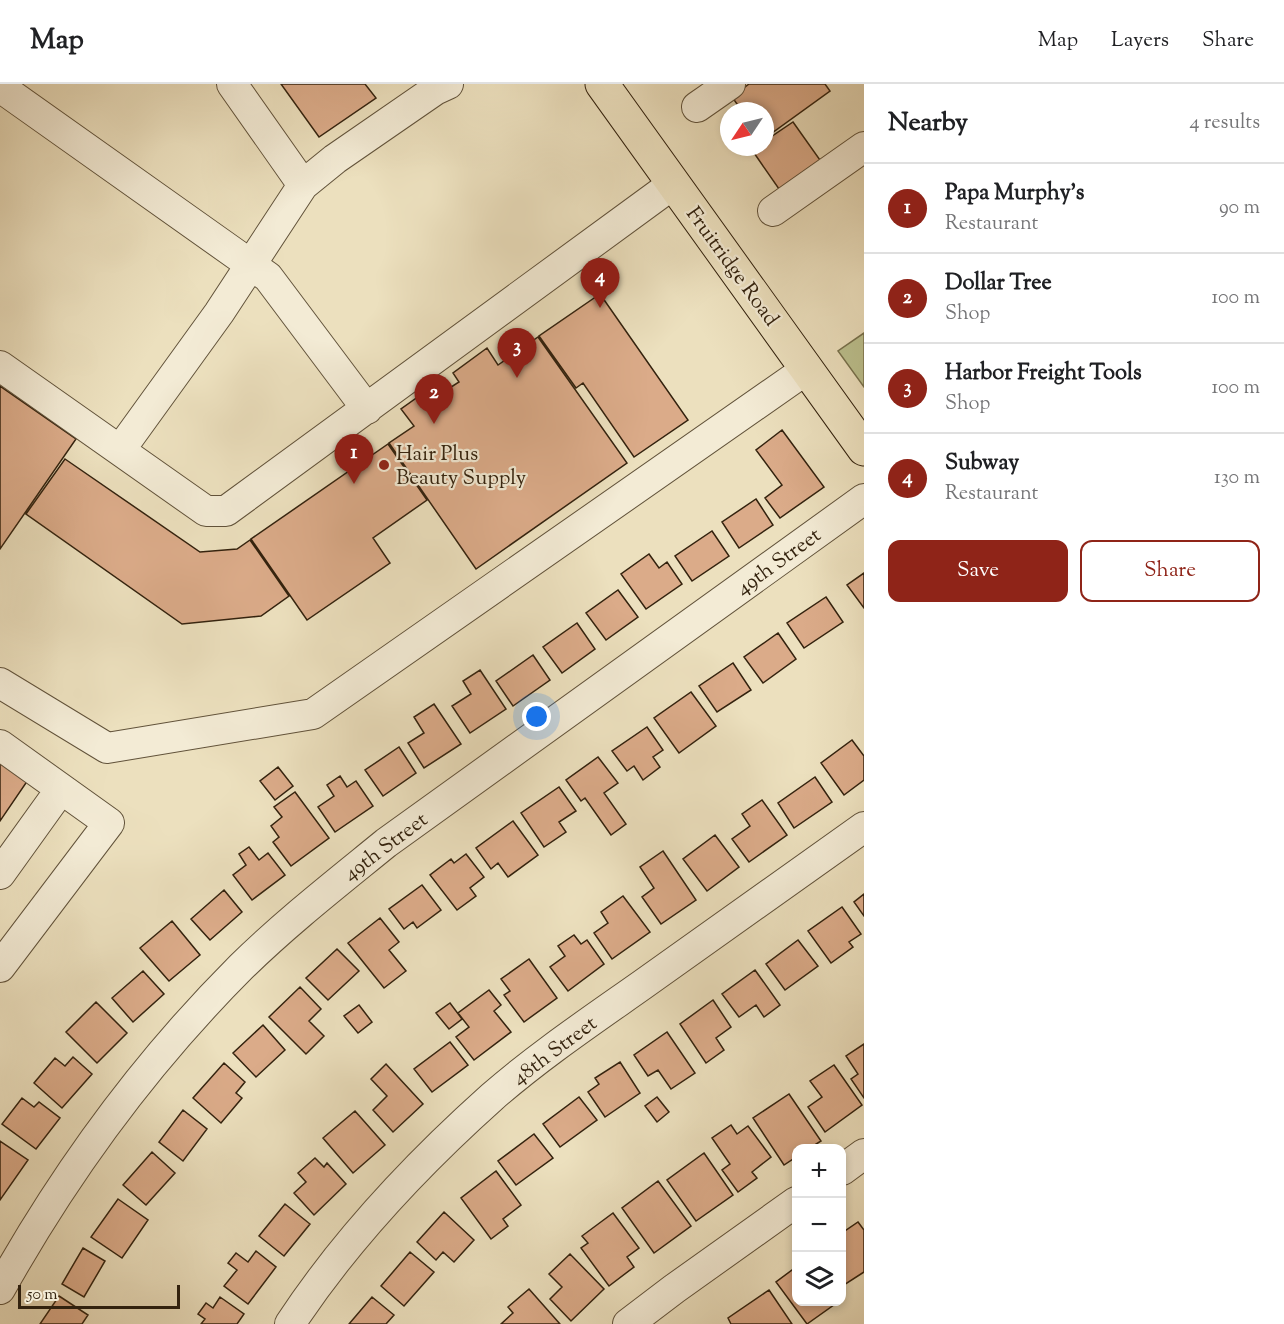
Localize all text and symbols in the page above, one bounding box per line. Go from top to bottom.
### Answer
text: Map [30,21,84,61]
text: Map [1038,26,1078,56]
text: Layers [1111,26,1169,56]
text: Share [1202,26,1254,56]
north arrow [720,102,774,156]
text: Nearby [888,105,968,142]
text: 4 results [1189,109,1260,138]
text: Papa Murphy's [945,178,1084,210]
text: 1 [904,194,911,223]
text: 90 m [1219,194,1260,223]
street label: Fruitridge Road [678,201,785,333]
text: Restaurant [945,210,1038,239]
pin: 4 [580,258,620,308]
text: Dollar Tree [945,268,1052,300]
text: 2 [903,284,912,313]
text: 100 m [1211,284,1260,313]
text: Shop [945,300,990,329]
pin: 3 [498,328,536,378]
text: Harbor Freight Tools [945,358,1142,390]
pin: 2 [414,374,454,424]
text: 3 [903,374,912,403]
text: 100 m [1211,374,1260,403]
text: Shop [945,390,990,419]
pin: 1 [334,434,374,484]
place label: Hair Plus Beauty Supply [396,440,527,494]
text: Subway [945,448,1019,480]
marker: Hair Plus Beauty Supply [377,458,391,472]
text: 4 [902,464,913,493]
text: 130 m [1214,464,1260,493]
text: Restaurant [945,480,1038,509]
street label: 49th Street [730,521,828,604]
button: Save [888,540,1068,602]
button: Share [1080,540,1260,602]
your location [522,702,551,731]
street label: 49th Street [338,806,435,889]
street label: 48th Street [507,1010,604,1093]
map controls [792,1144,846,1306]
button: + [792,1144,846,1198]
button: − [792,1198,846,1252]
button: layers [792,1252,846,1306]
scale bar [18,1282,180,1310]
text: 50 m [27,1284,58,1307]

